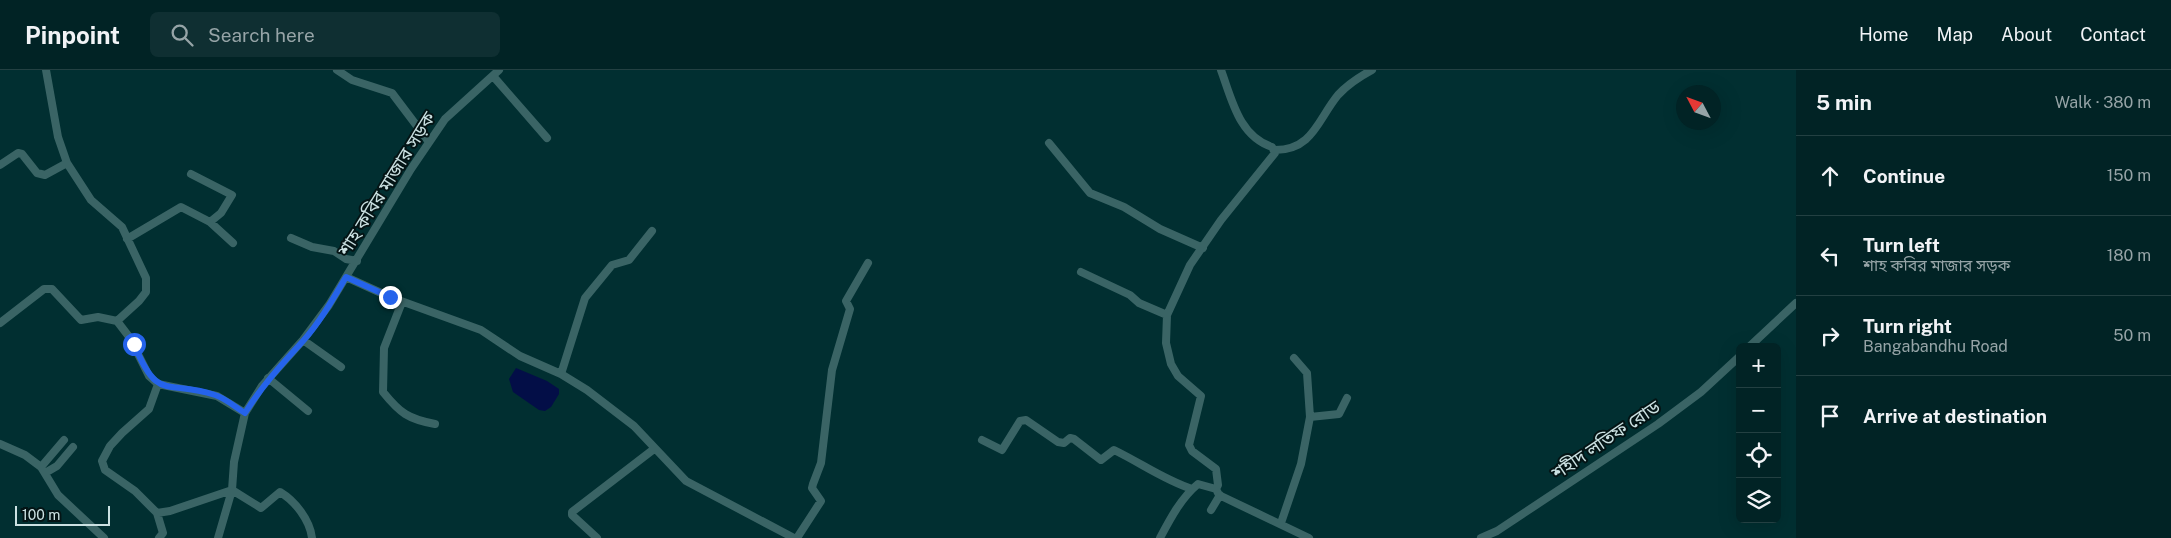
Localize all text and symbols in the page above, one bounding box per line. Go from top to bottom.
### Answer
search box [150,12,500,57]
text: Pinpoint [25,21,120,49]
icon: search [168,21,196,49]
text: Search here [208,24,315,46]
text: Home [1859,24,1909,45]
text: Map [1937,24,1973,45]
text: About [2001,24,2052,45]
text: Contact [2080,24,2146,45]
north arrow [1676,85,1721,130]
text: 5 min [1816,90,1872,115]
text: Walk · 380 m [2055,93,2151,112]
street label: শাহ কবির মাজার সড়ক [333,107,440,261]
icon: ahead [1816,162,1844,190]
text: Continue [1863,165,1945,187]
text: 150 m [2107,166,2151,185]
text: Turn left [1863,234,1940,256]
icon: left [1816,242,1844,270]
text: 180 m [2107,246,2151,265]
text: শাহ কবির মাজার সড়ক [1863,256,2011,275]
route end [379,286,402,309]
text: Turn right [1863,315,1952,337]
icon: right [1816,322,1844,350]
text: 50 m [2113,326,2151,345]
route start [123,333,146,356]
text: Bangabandhu Road [1863,337,2008,356]
map controls [1736,343,1781,523]
button: + [1736,343,1781,388]
button: − [1736,388,1781,433]
street label: শহীদ লতিফ রোড [1547,396,1664,484]
icon: arrive [1816,402,1844,430]
text: Arrive at destination [1863,405,2047,427]
button: locate [1736,433,1781,478]
button: layers [1736,478,1781,523]
scale bar [15,503,110,526]
text: 100 m [22,507,60,523]

